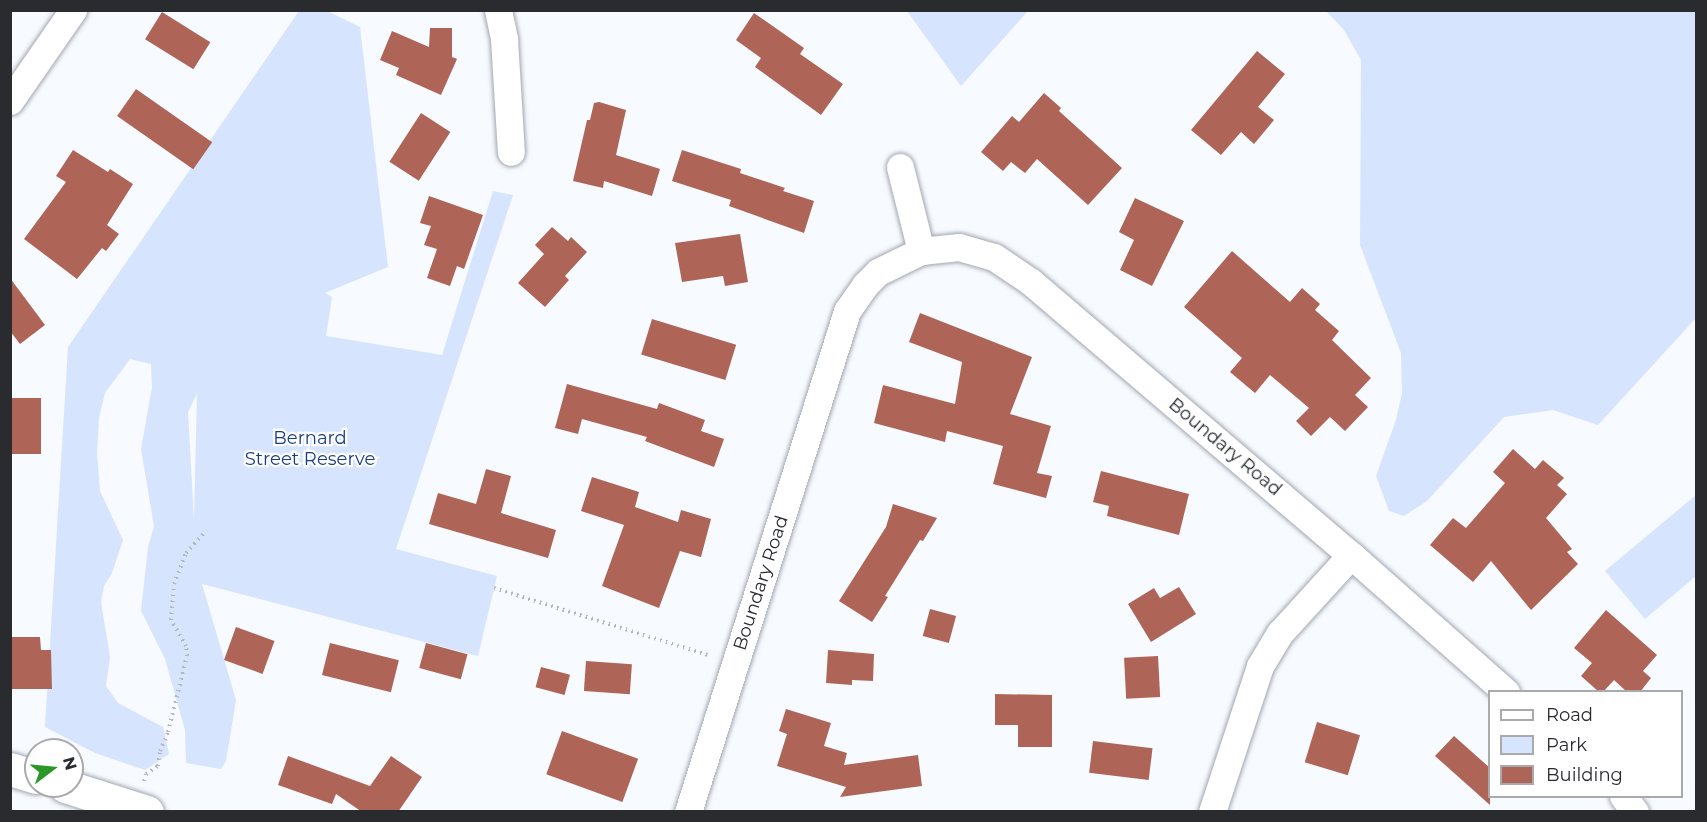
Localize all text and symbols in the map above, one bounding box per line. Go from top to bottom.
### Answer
street label: Boundary Road [1164,394,1286,500]
park label: Bernard Street Reserve [245,428,375,470]
street label: Boundary Road [729,513,793,653]
legend [1488,690,1683,798]
text: Road [1546,704,1593,726]
text: Park [1546,734,1587,756]
north arrow [24,738,84,798]
text: N [59,755,81,772]
text: Building [1546,764,1623,786]

